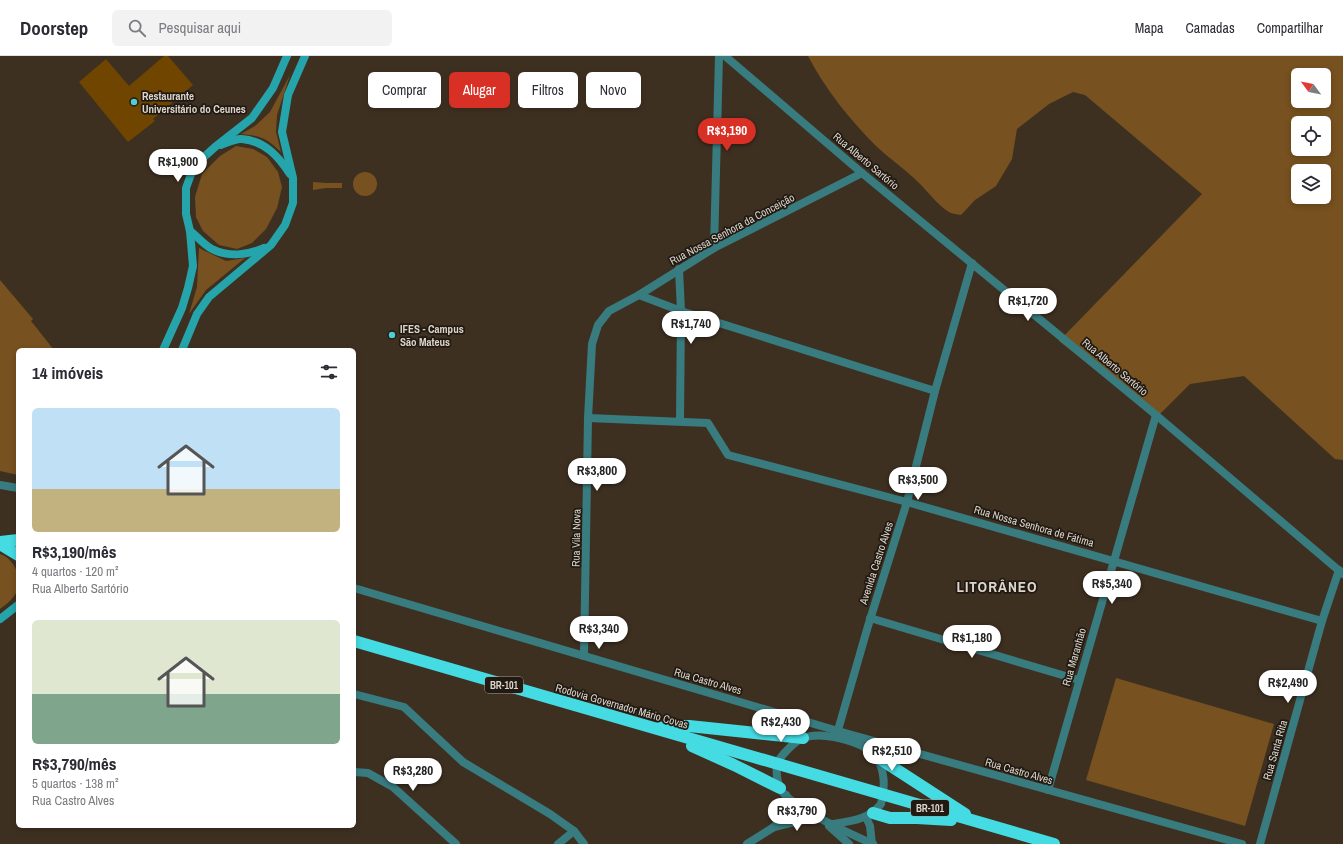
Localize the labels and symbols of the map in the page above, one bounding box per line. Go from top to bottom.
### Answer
north arrow [1291,68,1331,108]
place label: Restaurante Universitário do Ceunes [142,89,246,116]
marker: Restaurante Universitário do Ceunes [129,97,139,107]
pin: R$3,190 [690,118,764,152]
street label: Rua Alberto Sartório [830,129,902,193]
pin: R$1,900 [141,149,215,183]
street label: Rua Nossa Senhora da Conceição [667,190,797,268]
pin: R$1,720 [991,288,1065,322]
pin: R$1,740 [654,311,728,345]
place label: IFES - Campus São Mateus [400,322,464,349]
marker: IFES - Campus São Mateus [387,330,397,340]
street label: Rua Alberto Sartório [1079,335,1151,399]
pin: R$3,800 [560,458,634,492]
pin: R$3,500 [881,467,955,501]
street label: Rua Nossa Senhora de Fátima [973,502,1095,550]
street label: Rua Vila Nova [568,509,584,567]
street label: Avenida Castro Alves [856,519,896,607]
pin: R$5,340 [1075,571,1149,605]
district label: LITORÂNEO [956,576,1038,597]
pin: R$3,340 [562,616,636,650]
pin: R$1,180 [935,625,1009,659]
street label: Rua Maranhão [1059,626,1089,688]
street label: Rua Castro Alves [673,665,744,697]
pin: R$2,490 [1251,670,1325,704]
road number: BR-101 [485,677,523,693]
street label: Rodovia Governador Mário Covas [554,680,690,732]
pin: R$2,430 [744,709,818,743]
street label: Rua Santa Rita [1260,718,1290,782]
pin: R$2,510 [855,738,929,772]
street label: Rua Castro Alves [984,755,1055,787]
pin: R$3,280 [376,758,450,792]
pin: R$3,790 [760,798,834,832]
road number: BR-101 [911,800,949,816]

